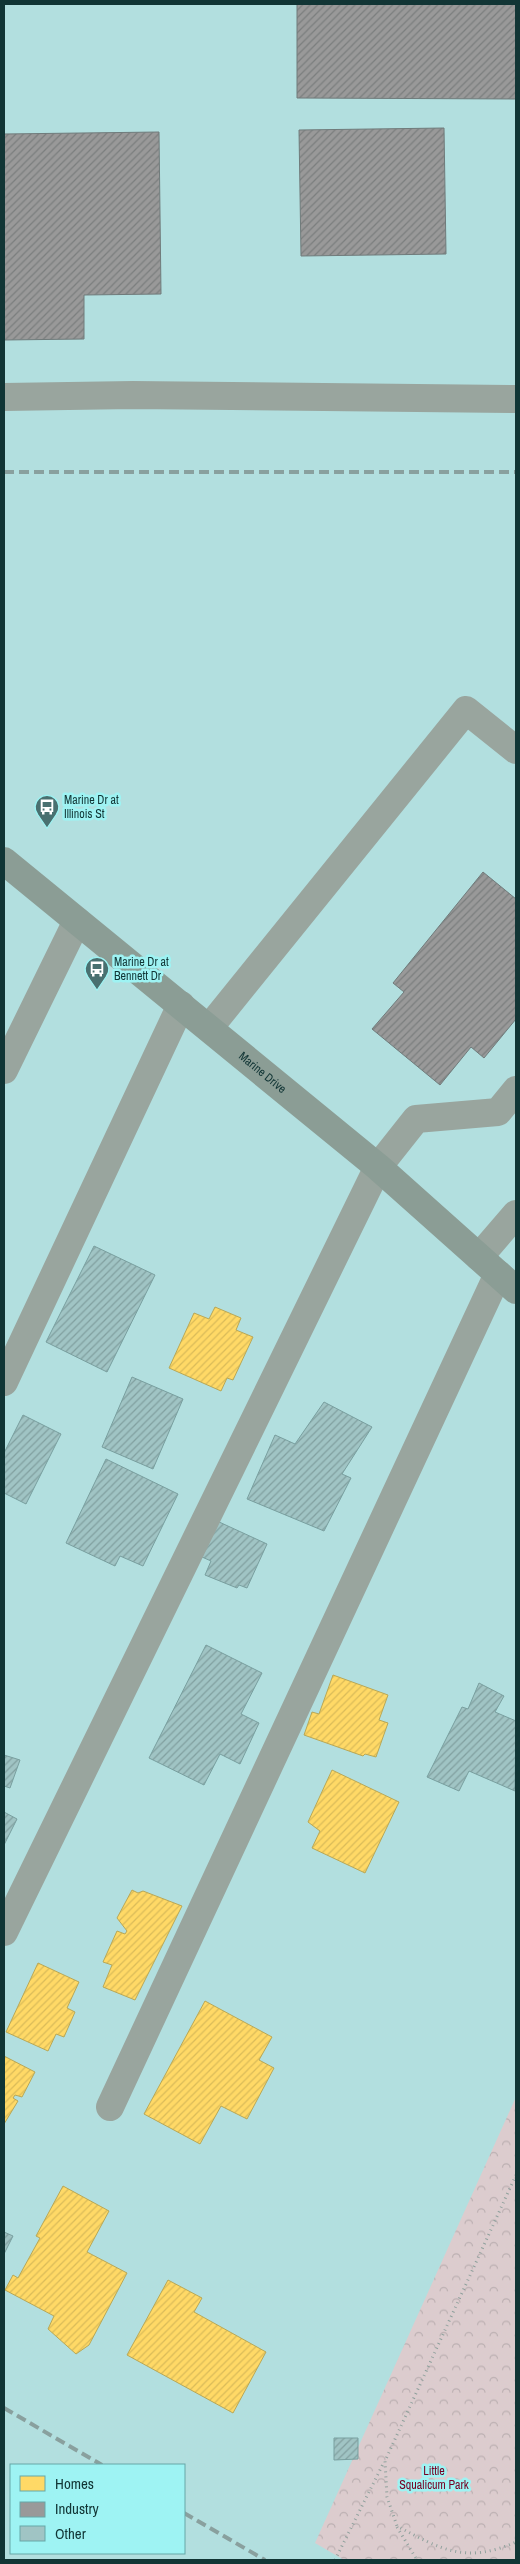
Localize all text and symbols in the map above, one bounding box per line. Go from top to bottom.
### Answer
place label: Marine Dr at Illinois St [64,792,119,822]
bus stop icon: Marine Dr at Illinois St [34,794,60,828]
place label: Marine Dr at Bennett Dr [114,954,169,984]
bus stop icon: Marine Dr at Bennett Dr [84,956,110,990]
street label: Marine Drive [235,1048,290,1097]
park label: Little Squalicum Park [399,2463,469,2493]
legend [10,2464,185,2554]
text: Homes [55,2473,94,2494]
text: Industry [55,2498,100,2519]
text: Other [55,2523,86,2544]

